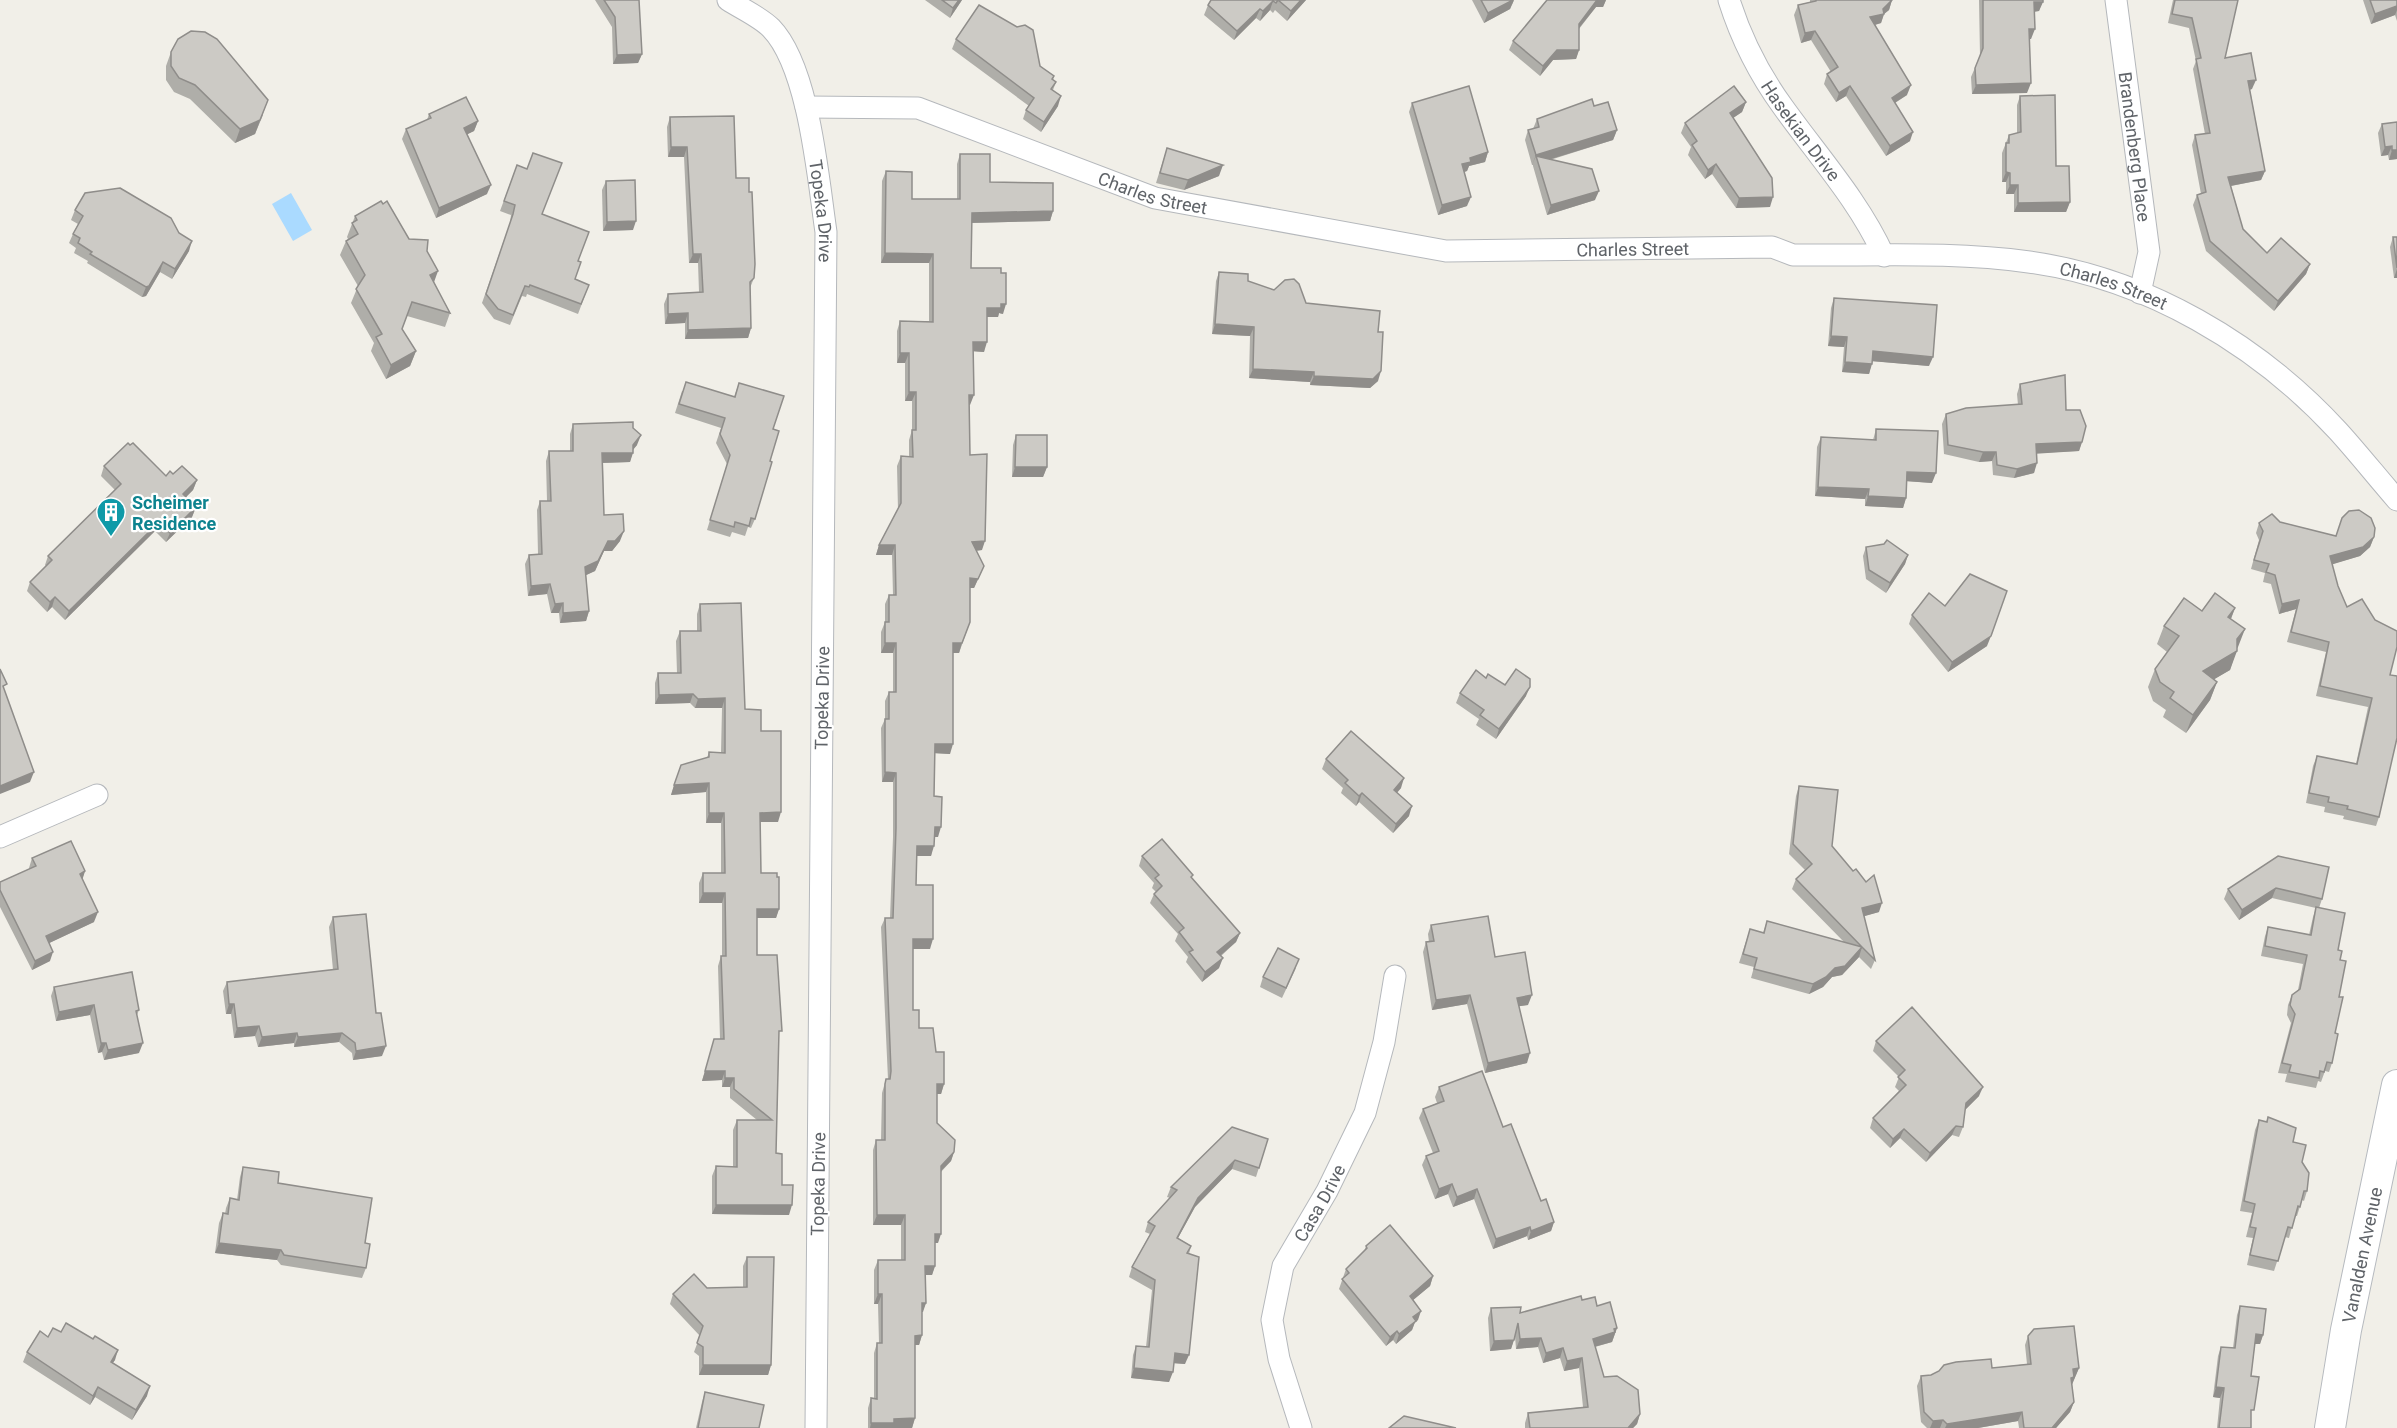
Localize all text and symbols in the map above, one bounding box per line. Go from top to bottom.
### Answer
street label: Brandenberg Place [2115,70,2155,223]
street label: Hasekian Drive [1757,76,1845,185]
street label: Topeka Drive [806,158,837,263]
street label: Charles Street [1095,167,1209,218]
street label: Charles Street [1576,238,1689,260]
street label: Charles Street [2058,257,2171,313]
place label: Scheimer Residence [132,492,217,534]
building icon: Scheimer Residence [95,496,127,538]
street label: Topeka Drive [811,646,833,750]
street label: Topeka Drive [807,1132,829,1236]
street label: Casa Drive [1289,1161,1349,1245]
street label: Vanalden Avenue [2337,1185,2386,1325]

